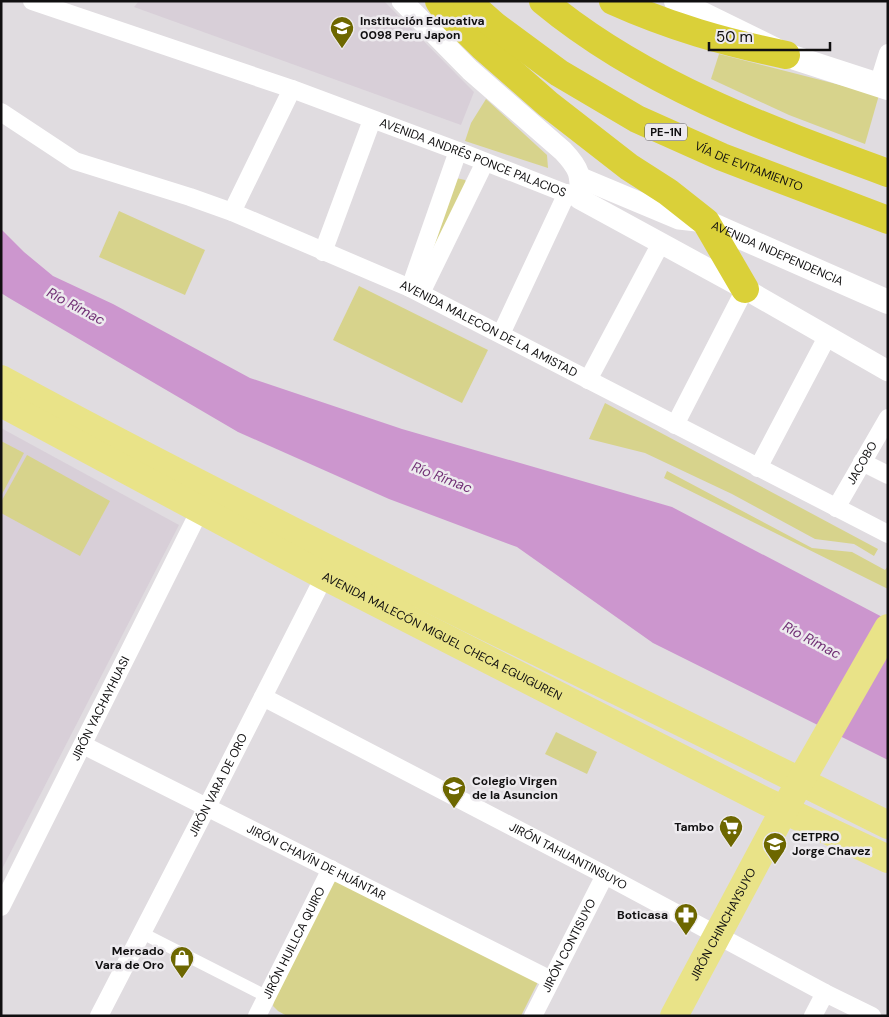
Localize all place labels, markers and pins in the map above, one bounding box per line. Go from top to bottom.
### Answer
place label: Institución Educativa 0098 Peru Japon [360,13,485,43]
school or university icon: Institución Educativa 0098 Peru Japon [329,15,355,49]
place label: Colegio Virgen de la Asuncion [472,773,558,803]
school or university icon: Colegio Virgen de la Asuncion [441,775,467,809]
supermarket icon: Tambo [718,814,744,848]
place label: Tambo [674,819,714,835]
place label: CETPRO Jorge Chavez [792,829,870,859]
school or university icon: CETPRO Jorge Chavez [762,831,788,865]
pharmacy icon: Boticasa [673,902,699,936]
place label: Boticasa [617,907,668,923]
place label: Mercado Vara de Oro [95,943,164,973]
shop icon: Mercado Vara de Oro [169,945,195,979]

